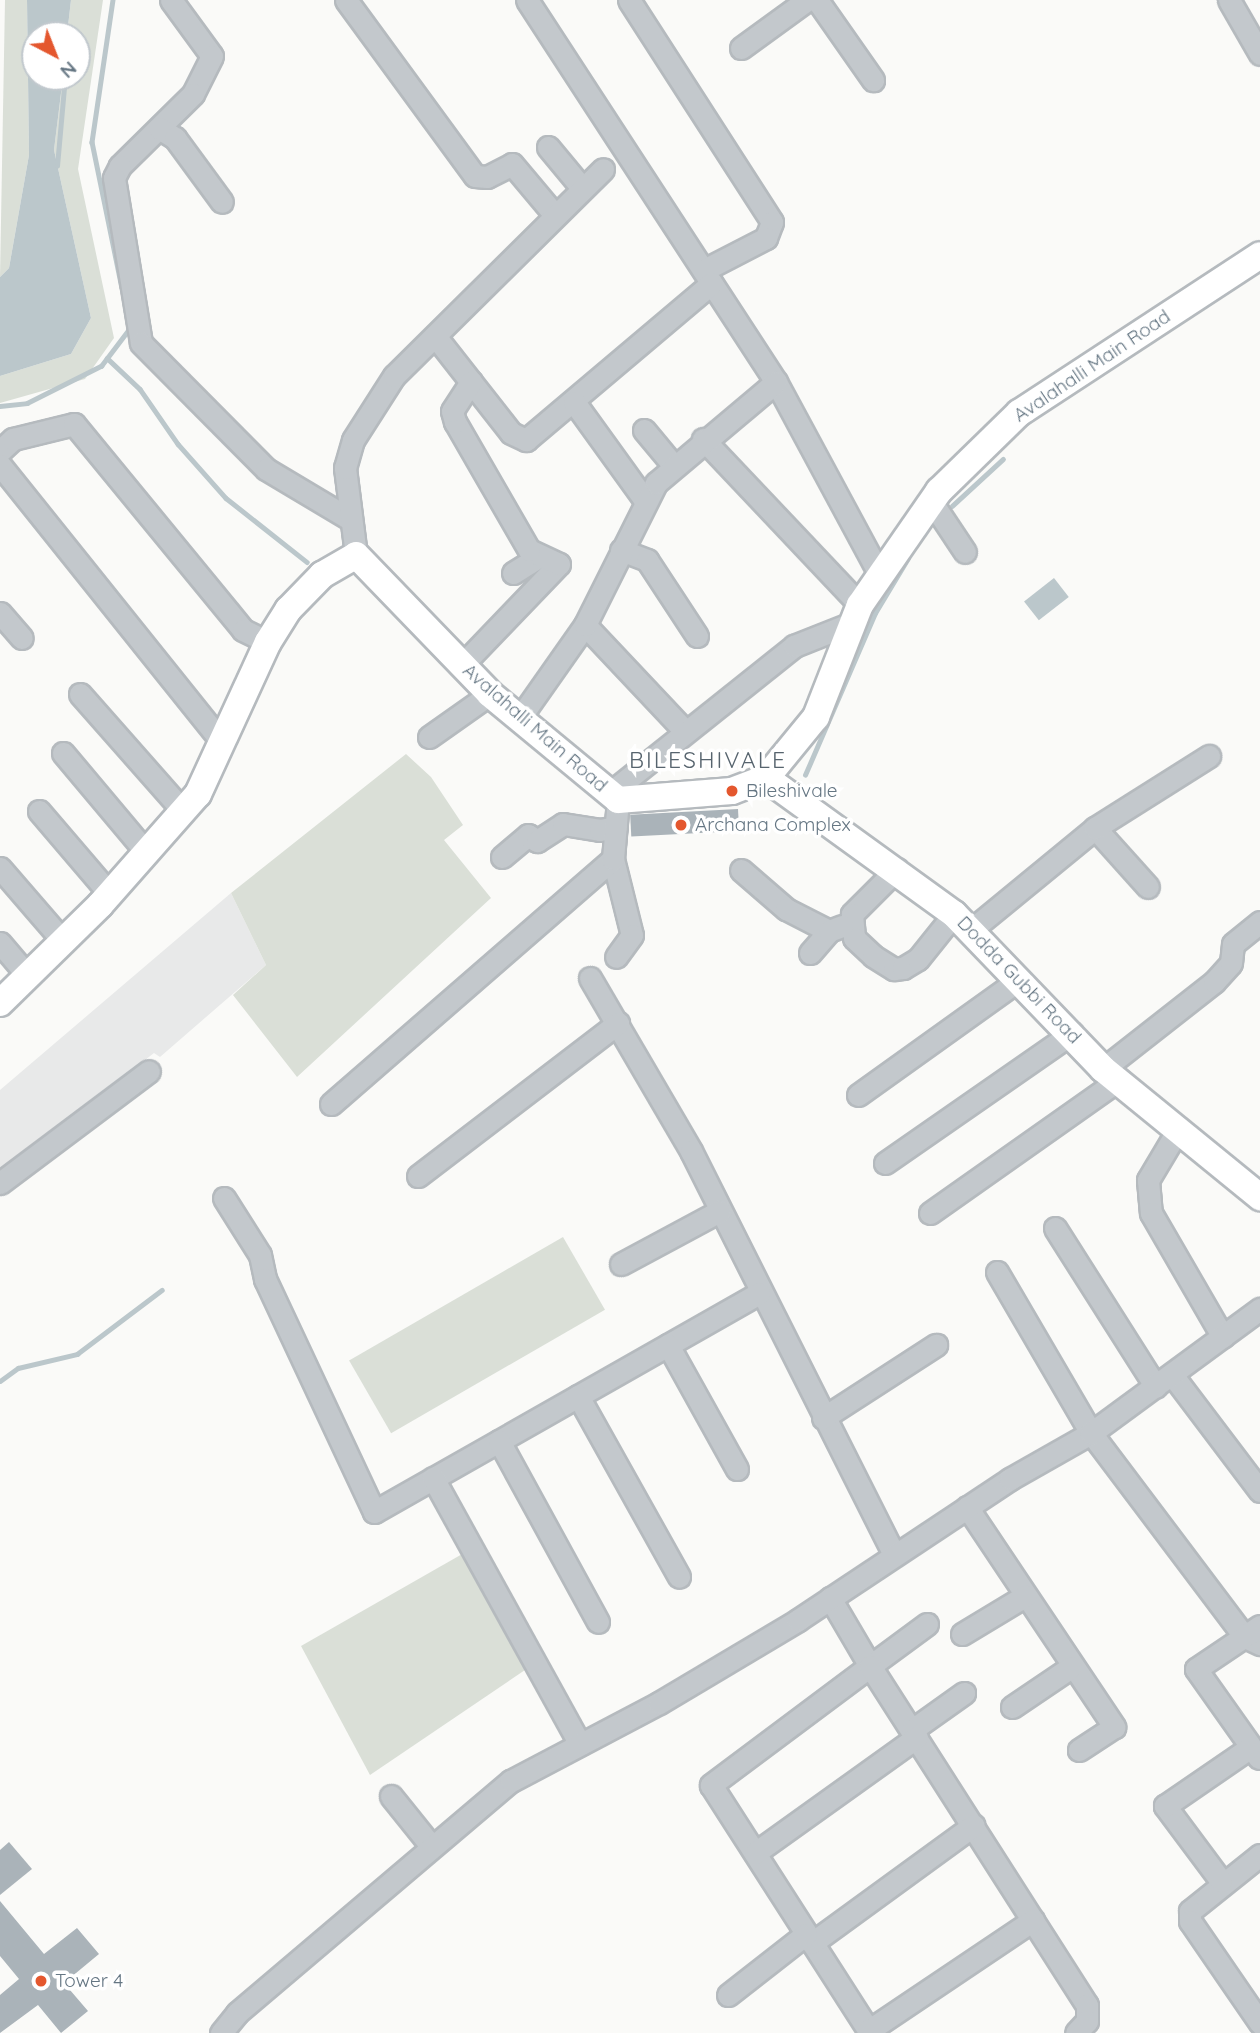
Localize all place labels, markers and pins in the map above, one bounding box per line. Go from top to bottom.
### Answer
place label: Bileshivale [746,780,838,802]
marker: Bileshivale [724,783,740,799]
place label: Archana Complex [695,814,851,836]
marker: Archana Complex [673,817,689,833]
place label: Tower 4 [55,1970,123,1992]
marker: Tower 4 [33,1973,49,1989]

